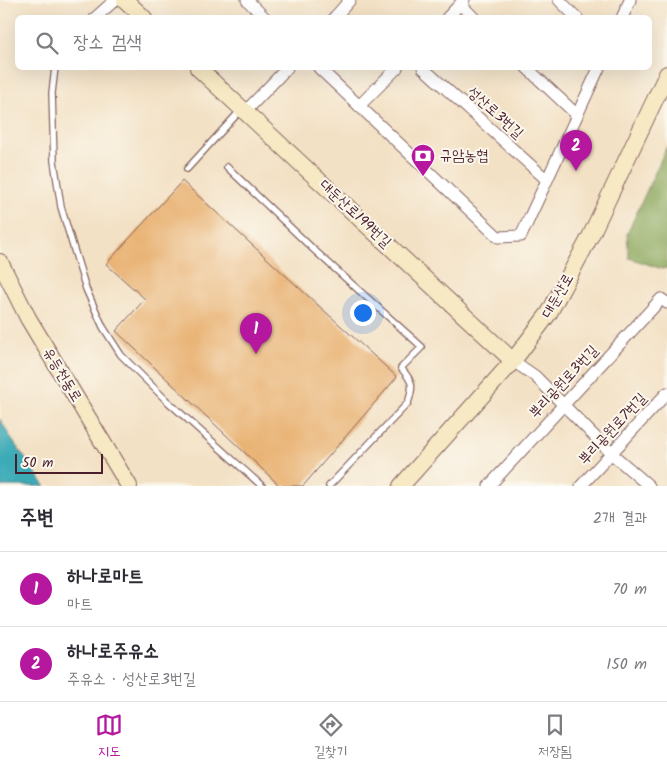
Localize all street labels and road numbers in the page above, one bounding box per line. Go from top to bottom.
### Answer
street label: 성산로3번길 [461,81,529,145]
street label: 대둔산로199번길 [313,174,397,254]
street label: 대둔산로 [536,269,580,323]
street label: 뿌리공원로3번길 [523,340,605,424]
street label: 유등천동로 [36,343,88,407]
street label: 뿌리공원로7번길 [573,387,653,471]

